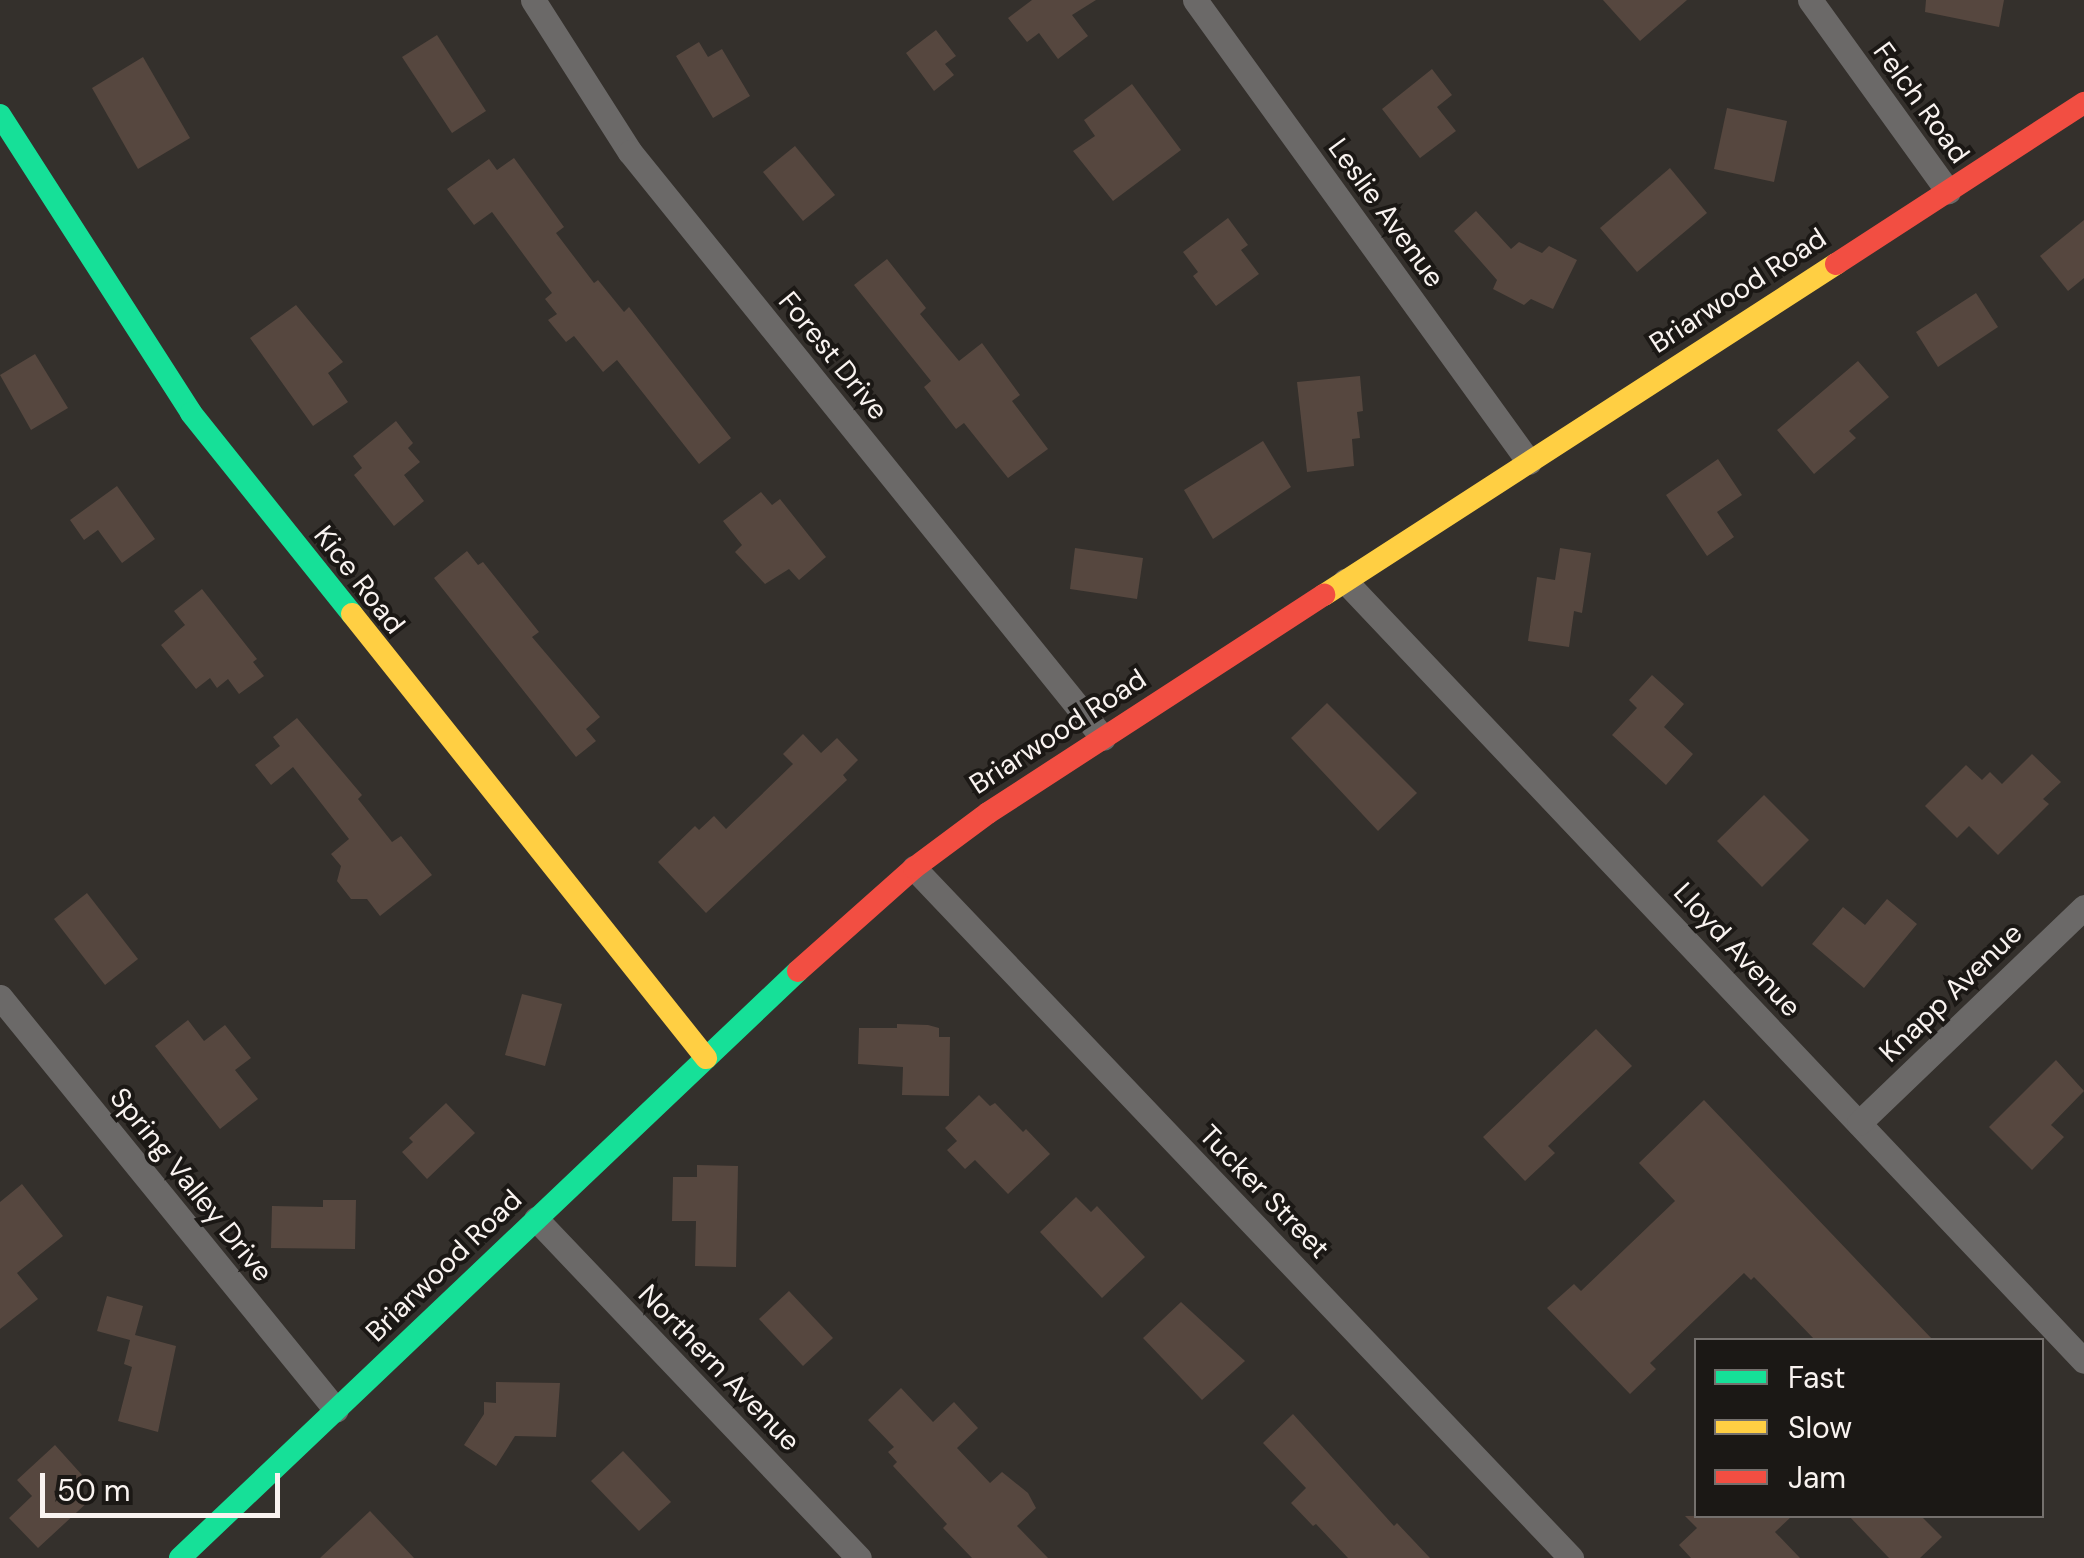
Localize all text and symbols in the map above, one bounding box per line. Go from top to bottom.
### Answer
street label: Felch Road [1866,36,1976,170]
street label: Leslie Avenue [1321,132,1451,294]
street label: Briarwood Road [1643,221,1833,361]
street label: Forest Drive [771,285,895,427]
street label: Kice Road [306,519,412,641]
street label: Briarwood Road [963,662,1153,802]
street label: Lloyd Avenue [1666,876,1808,1024]
street label: Knapp Avenue [1873,917,2029,1069]
street label: Spring Valley Drive [103,1081,279,1289]
street label: Tucker Street [1192,1118,1336,1266]
street label: Briarwood Road [359,1183,529,1349]
street label: Northern Avenue [631,1278,807,1458]
legend [1694,1338,2044,1518]
text: Fast [1788,1358,1846,1397]
text: Slow [1788,1408,1852,1447]
scale bar [45,1453,285,1515]
text: Jam [1788,1458,1846,1497]
text: 50 m [57,1471,131,1510]

